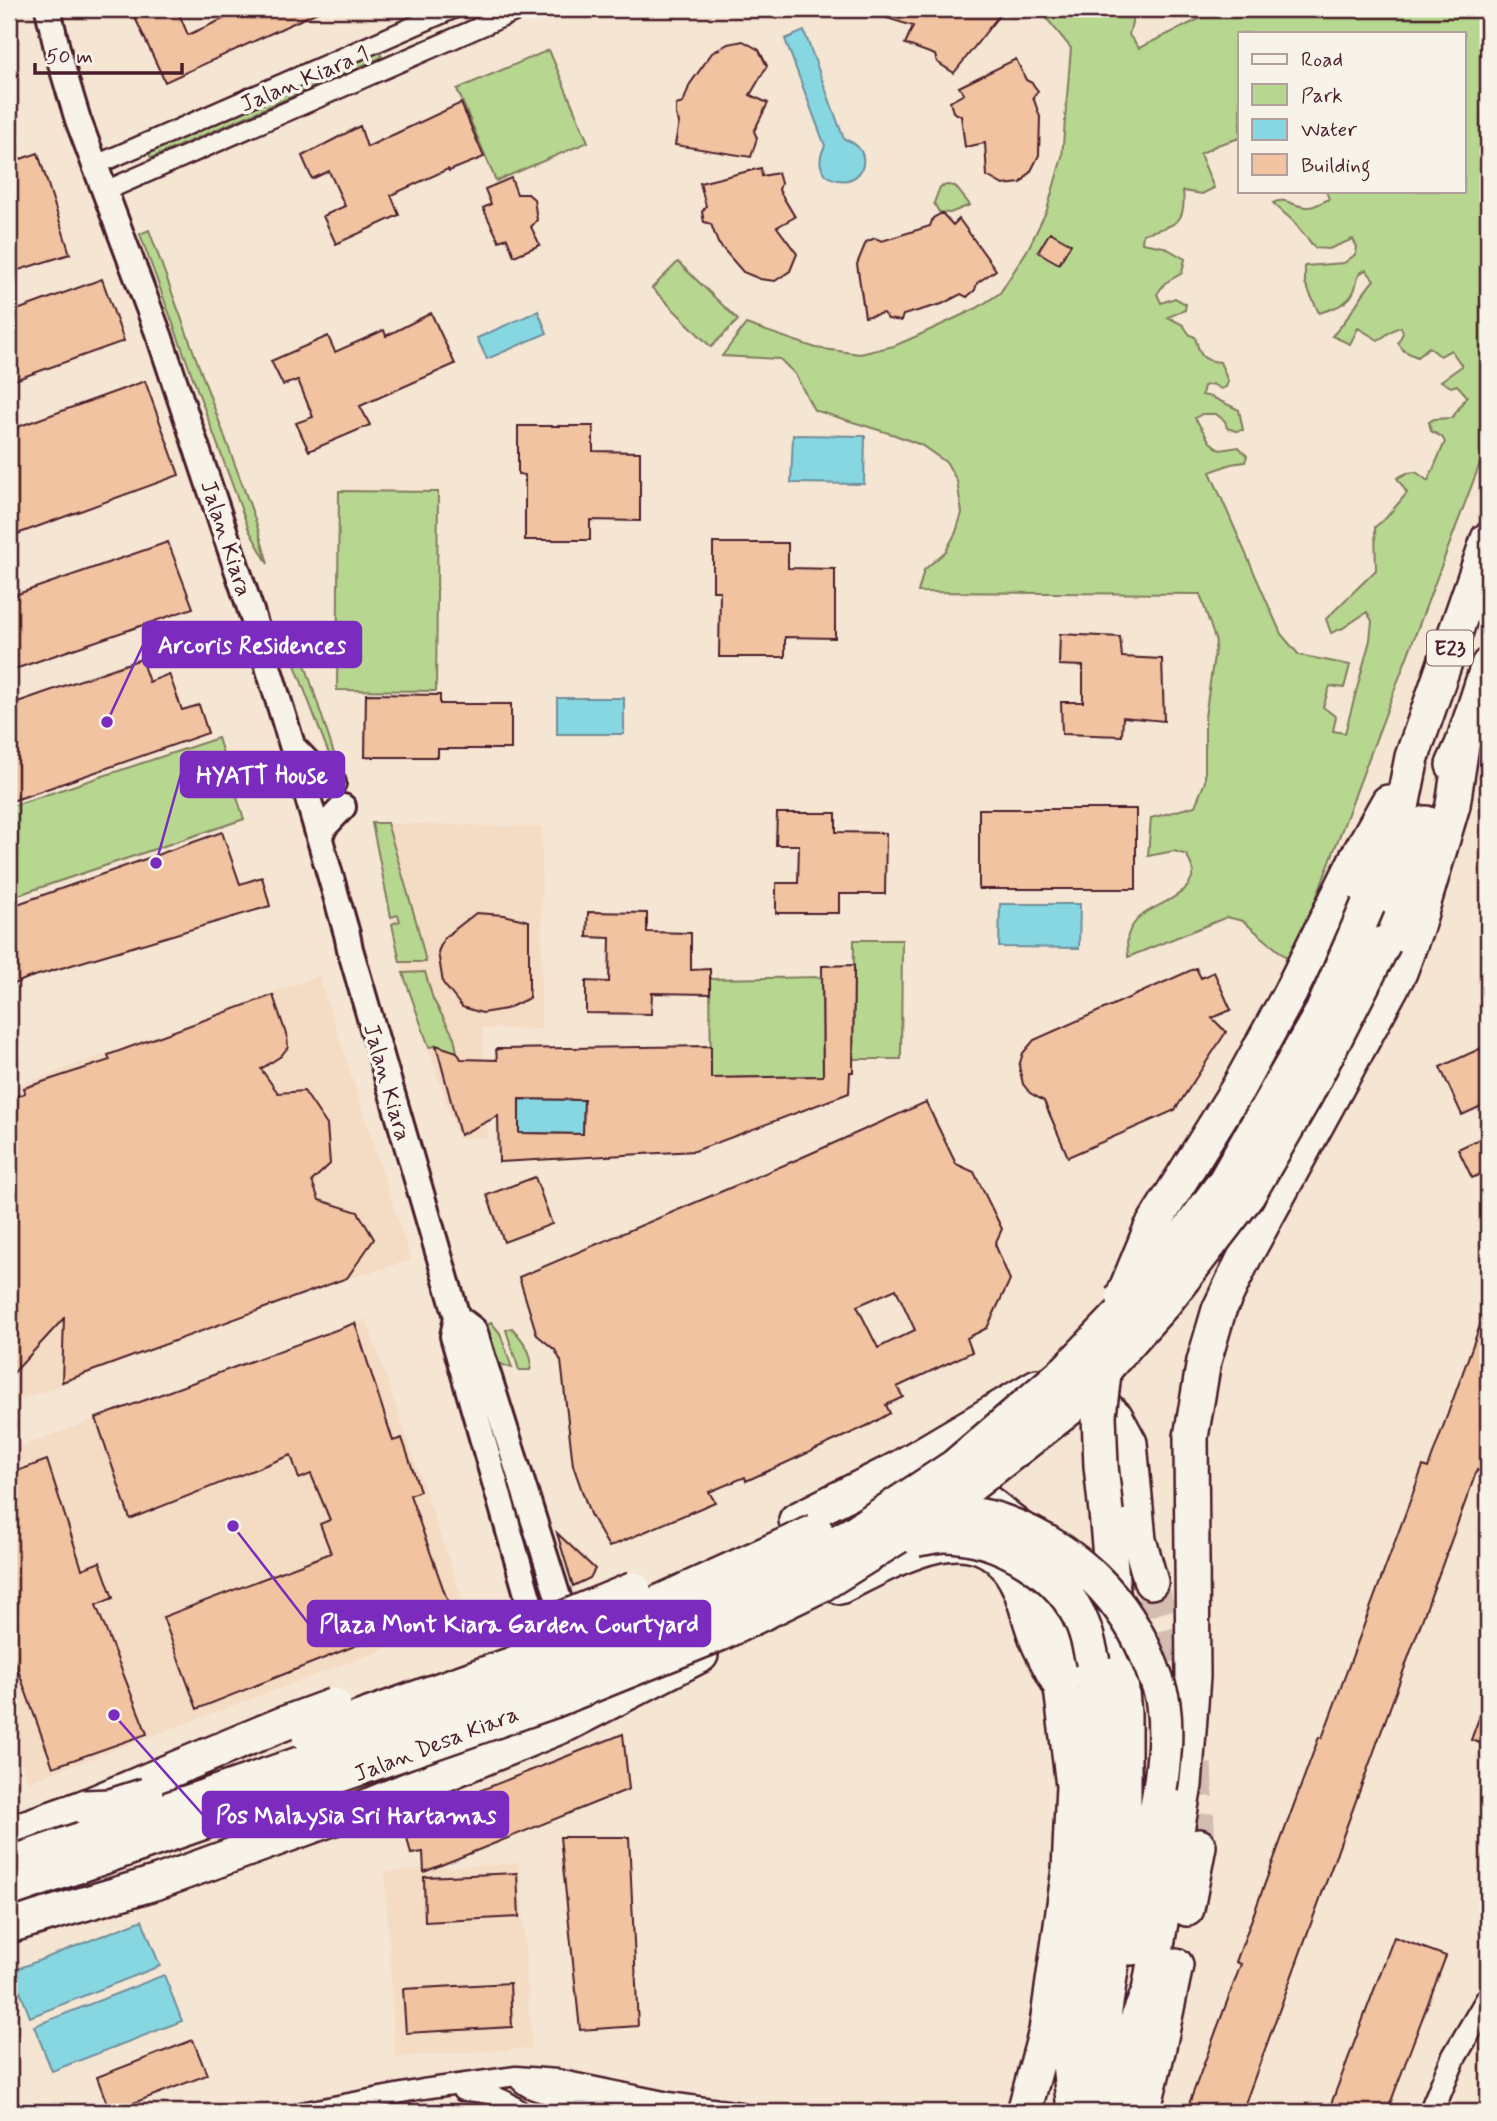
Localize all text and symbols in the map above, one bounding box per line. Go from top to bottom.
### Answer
scale bar [35,32,182,76]
legend [1238,32,1466,192]
street label: Jalan Kiara 1 [236,39,374,120]
text: 50 m [46,43,93,71]
text: Road [1301,46,1343,74]
text: Park [1301,82,1343,110]
text: Water [1301,116,1357,144]
text: Building [1301,152,1371,182]
street label: Jalan Kiara [192,477,258,601]
callout: Arcoris Residences [143,622,361,667]
road number: E23 [1427,630,1473,666]
text: Arcoris Residences [158,631,347,662]
callout: HYATT House [181,752,344,797]
text: HYATT House [196,761,328,792]
street label: Jalan Kiara [355,1021,417,1145]
callout: Plaza Mont Kiara Garden Courtyard [308,1601,710,1646]
text: Plaza Mont Kiara Garden Courtyard [319,1610,699,1641]
street label: Jalan Desa Kiara [350,1700,523,1790]
callout: Pos Malaysia Sri Hartamas [203,1792,508,1837]
text: Pos Malaysia Sri Hartamas [216,1801,497,1832]

